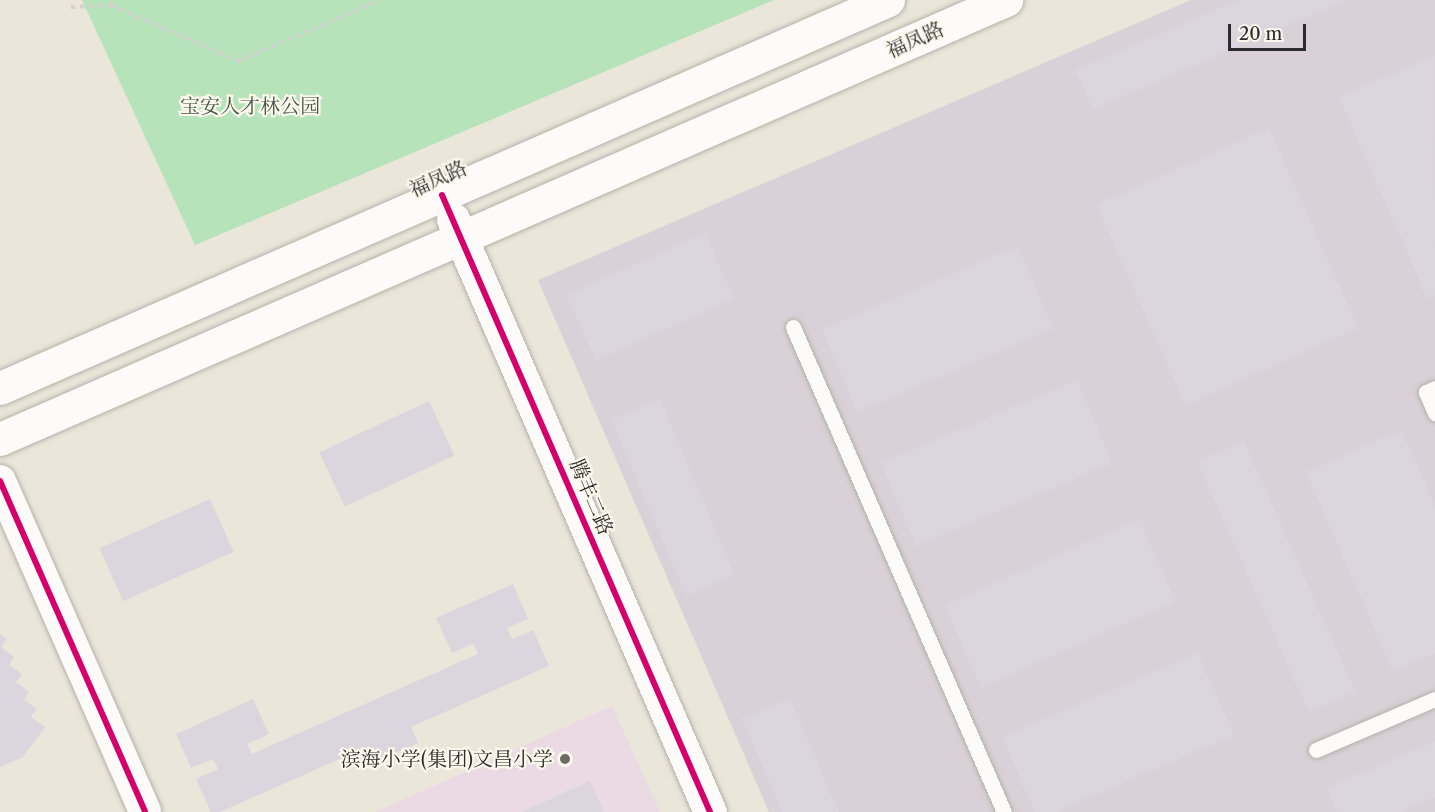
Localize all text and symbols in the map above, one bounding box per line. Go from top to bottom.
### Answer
scale bar [1231,12,1309,50]
street label: 福凤路 [883,17,947,63]
text: 20 m [1239,23,1282,45]
park label: 宝安人才林公园 [180,94,320,118]
street label: 福凤路 [406,156,470,202]
street label: 腾丰二路 [564,455,618,539]
place label: 滨海小学(集团)文昌小学 [341,747,553,771]
marker: 滨海小学(集团)文昌小学 [558,752,572,766]

